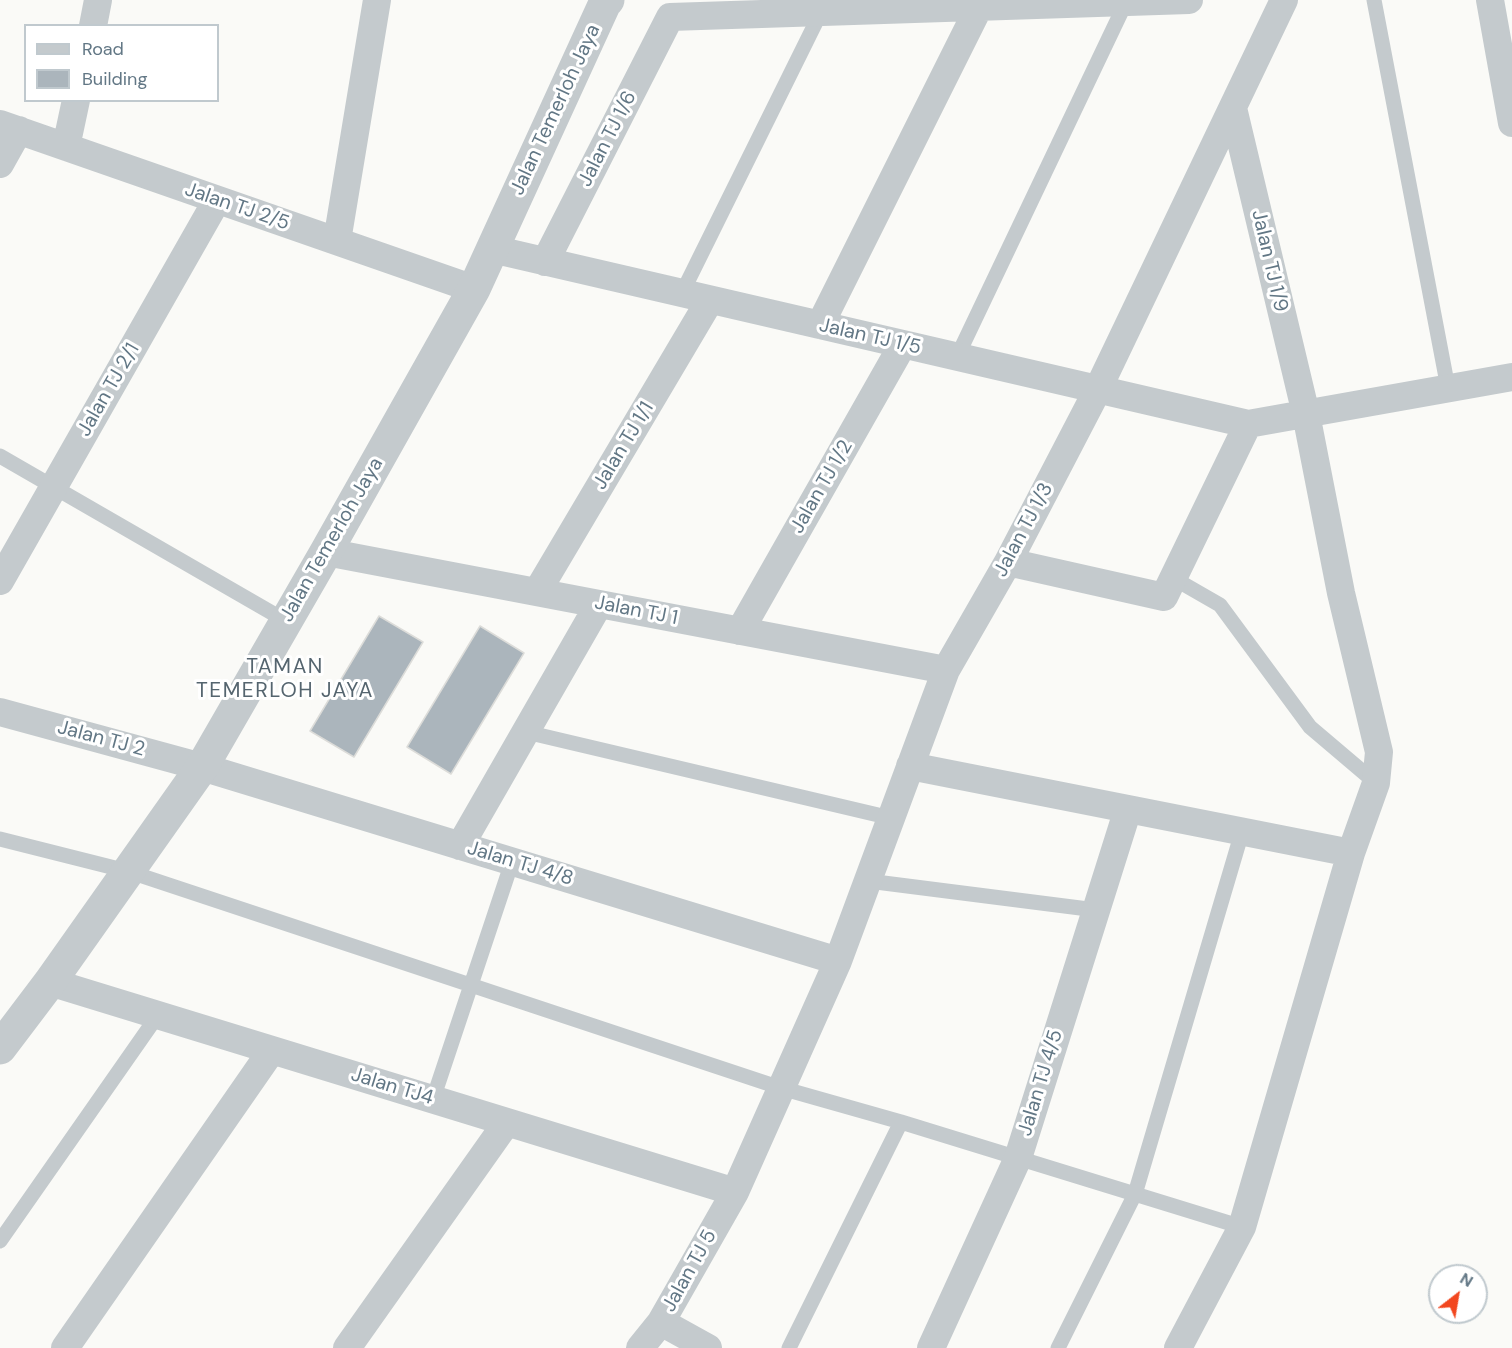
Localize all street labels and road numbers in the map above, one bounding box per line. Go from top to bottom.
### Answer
street label: Jalan Temerloh Jaya [506,21,606,199]
street label: Jalan TJ 1/6 [574,87,642,191]
street label: Jalan TJ 2/5 [182,178,292,236]
street label: Jalan TJ 1/9 [1246,208,1292,314]
street label: Jalan TJ 1/5 [817,314,923,360]
street label: Jalan TJ 2/1 [73,339,145,441]
street label: Jalan TJ 1/1 [588,398,660,494]
street label: Jalan TJ 1/2 [786,436,858,538]
street label: Jalan Temerloh Jaya [275,454,389,626]
street label: Jalan TJ 1/3 [989,479,1059,581]
street label: Jalan TJ 1 [592,591,680,631]
street label: Jalan TJ 2 [55,716,147,762]
street label: Jalan TJ 4/8 [464,837,576,891]
street label: Jalan TJ 4/5 [1014,1027,1068,1139]
street label: Jalan TJ4 [348,1063,436,1111]
street label: Jalan TJ 5 [658,1226,722,1316]

